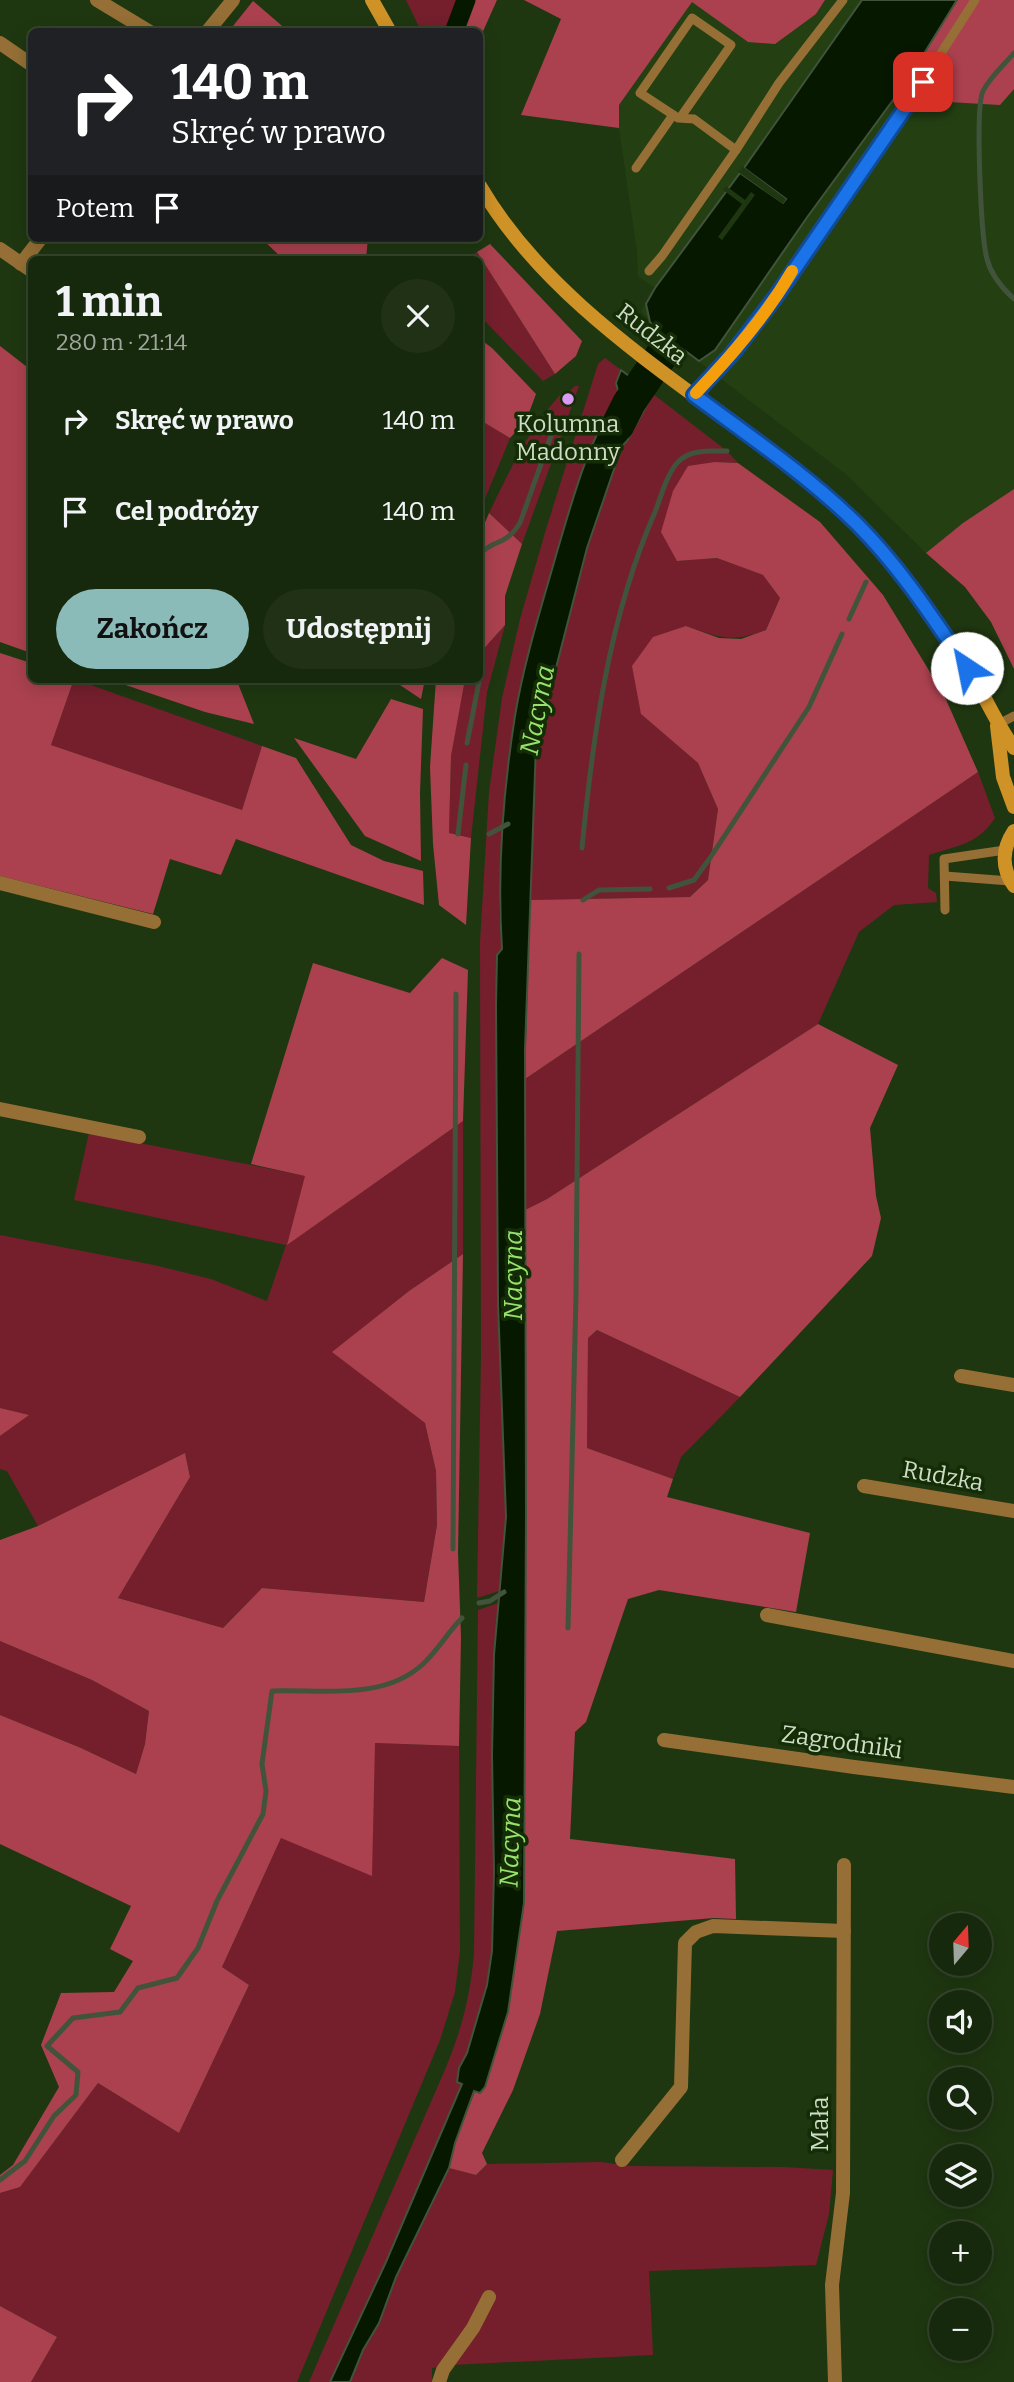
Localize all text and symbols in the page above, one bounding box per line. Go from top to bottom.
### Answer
pin [893,52,953,112]
text: 140 m [171,53,309,112]
icon: right [56,56,147,147]
icon: arrive [904,63,942,101]
text: Skręć w prawo [171,113,386,151]
icon: arrive [148,189,186,227]
text: Potem [56,193,134,224]
text: 1 min [56,277,162,327]
button: close [381,279,455,353]
street label: Rudzka [611,298,693,370]
text: 280 m · 21:14 [56,328,187,356]
marker: Kolumna Madonny [560,391,576,407]
icon: right [56,402,94,440]
text: Skręć w prawo [115,405,294,436]
text: 140 m [383,405,455,436]
place label: Kolumna Madonny [516,410,621,466]
icon: arrive [56,493,94,531]
text: Cel podróży [115,496,258,527]
text: 140 m [383,496,455,527]
button: Zakończ [56,589,249,669]
button: Udostępnij [263,589,455,669]
position arrow [930,631,1004,705]
water label: Nacyna [514,663,561,758]
water label: Nacyna [498,1230,529,1320]
street label: Rudzka [900,1455,986,1497]
street label: Zagrodniki [780,1720,904,1764]
water label: Nacyna [493,1796,528,1888]
north arrow [929,1913,992,1976]
map controls [929,1913,992,2361]
button: sound [929,1990,992,2053]
button: search [929,2067,992,2130]
street label: Mała [806,2096,834,2152]
button: layers [929,2144,992,2207]
button: + [929,2221,992,2284]
button: − [929,2298,992,2361]

